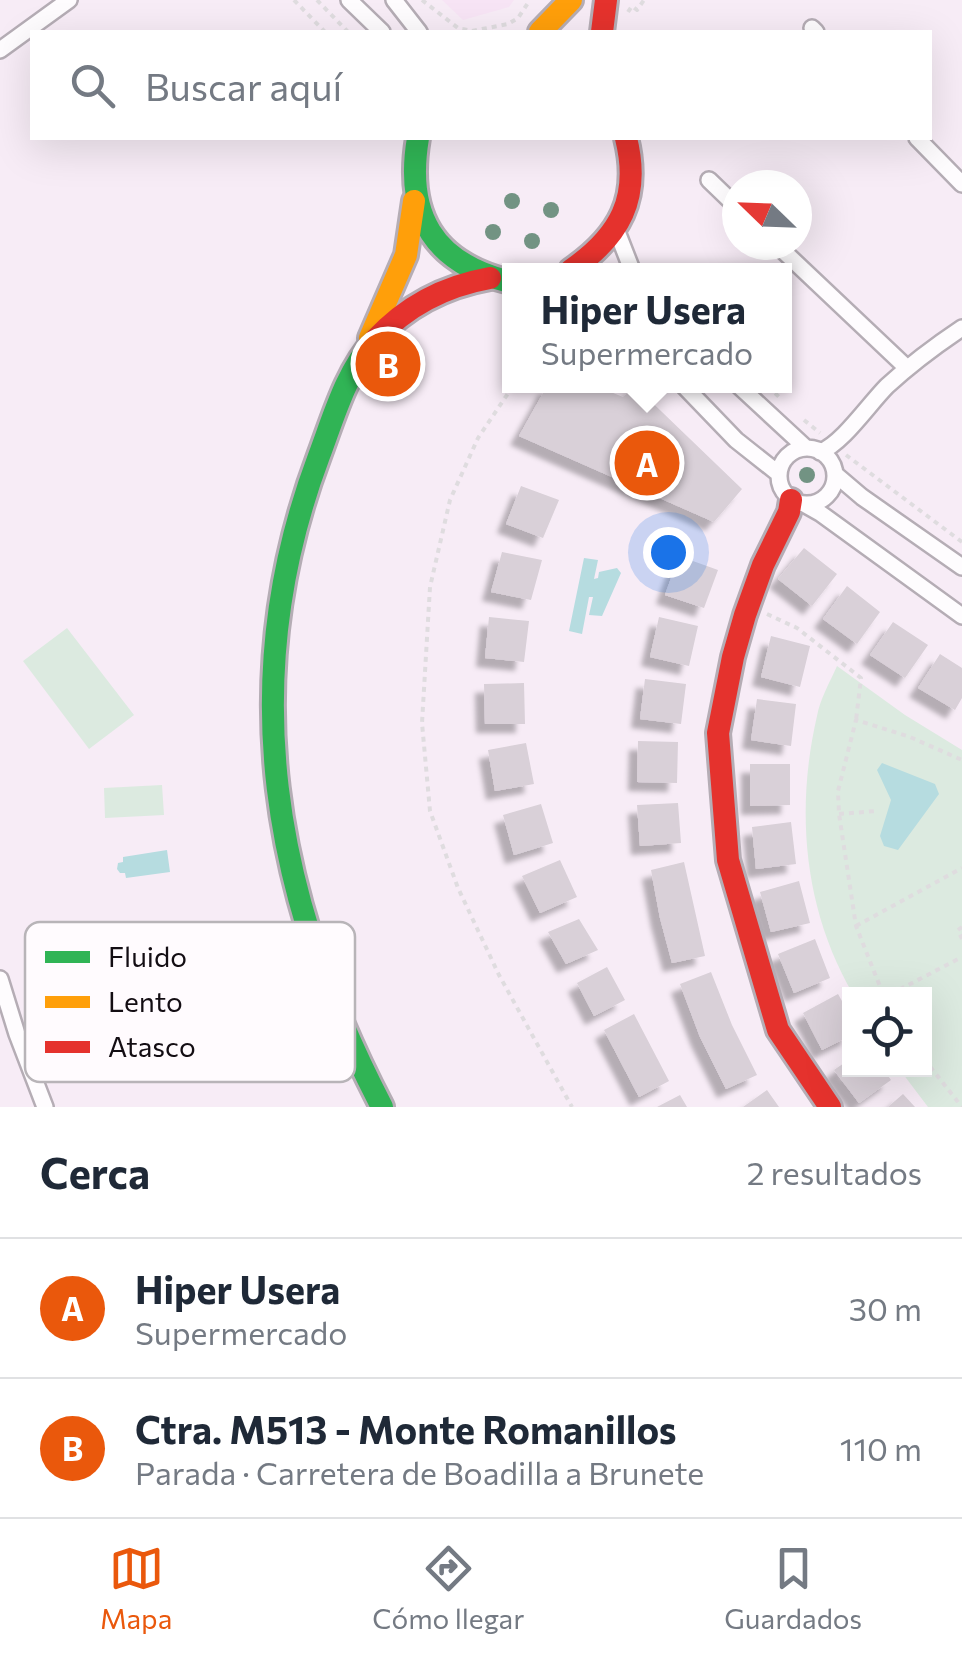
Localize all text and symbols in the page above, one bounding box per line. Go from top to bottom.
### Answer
search box [30,30,932,140]
icon: search [65,58,120,113]
text: Buscar aquí [145,62,342,109]
north arrow [722,170,812,260]
popup [502,263,792,393]
text: Hiper Usera [541,285,746,332]
pin: B [356,326,420,402]
text: Supermercado [541,332,753,372]
pin: A [614,426,680,500]
your location [643,527,694,578]
legend [25,922,355,1082]
text: Fluido [108,939,187,973]
text: Lento [108,984,183,1018]
map controls [842,987,932,1077]
button: locate [842,987,932,1077]
text: Atasco [108,1029,196,1063]
text: Cerca [40,1146,150,1198]
text: 2 resultados [747,1152,922,1192]
text: Hiper Usera [135,1265,340,1312]
text: A [61,1288,84,1328]
text: 30 m [849,1288,922,1328]
text: Supermercado [135,1312,347,1352]
text: Ctra. M513 - Monte Romanillos [135,1405,676,1452]
text: B [62,1428,83,1468]
text: 110 m [840,1428,922,1468]
text: Parada · Carretera de Boadilla a Brunete [135,1452,704,1492]
tab: Mapa [100,1541,172,1635]
tab: Cómo llegar [372,1541,524,1635]
tab: Guardados [724,1541,862,1635]

